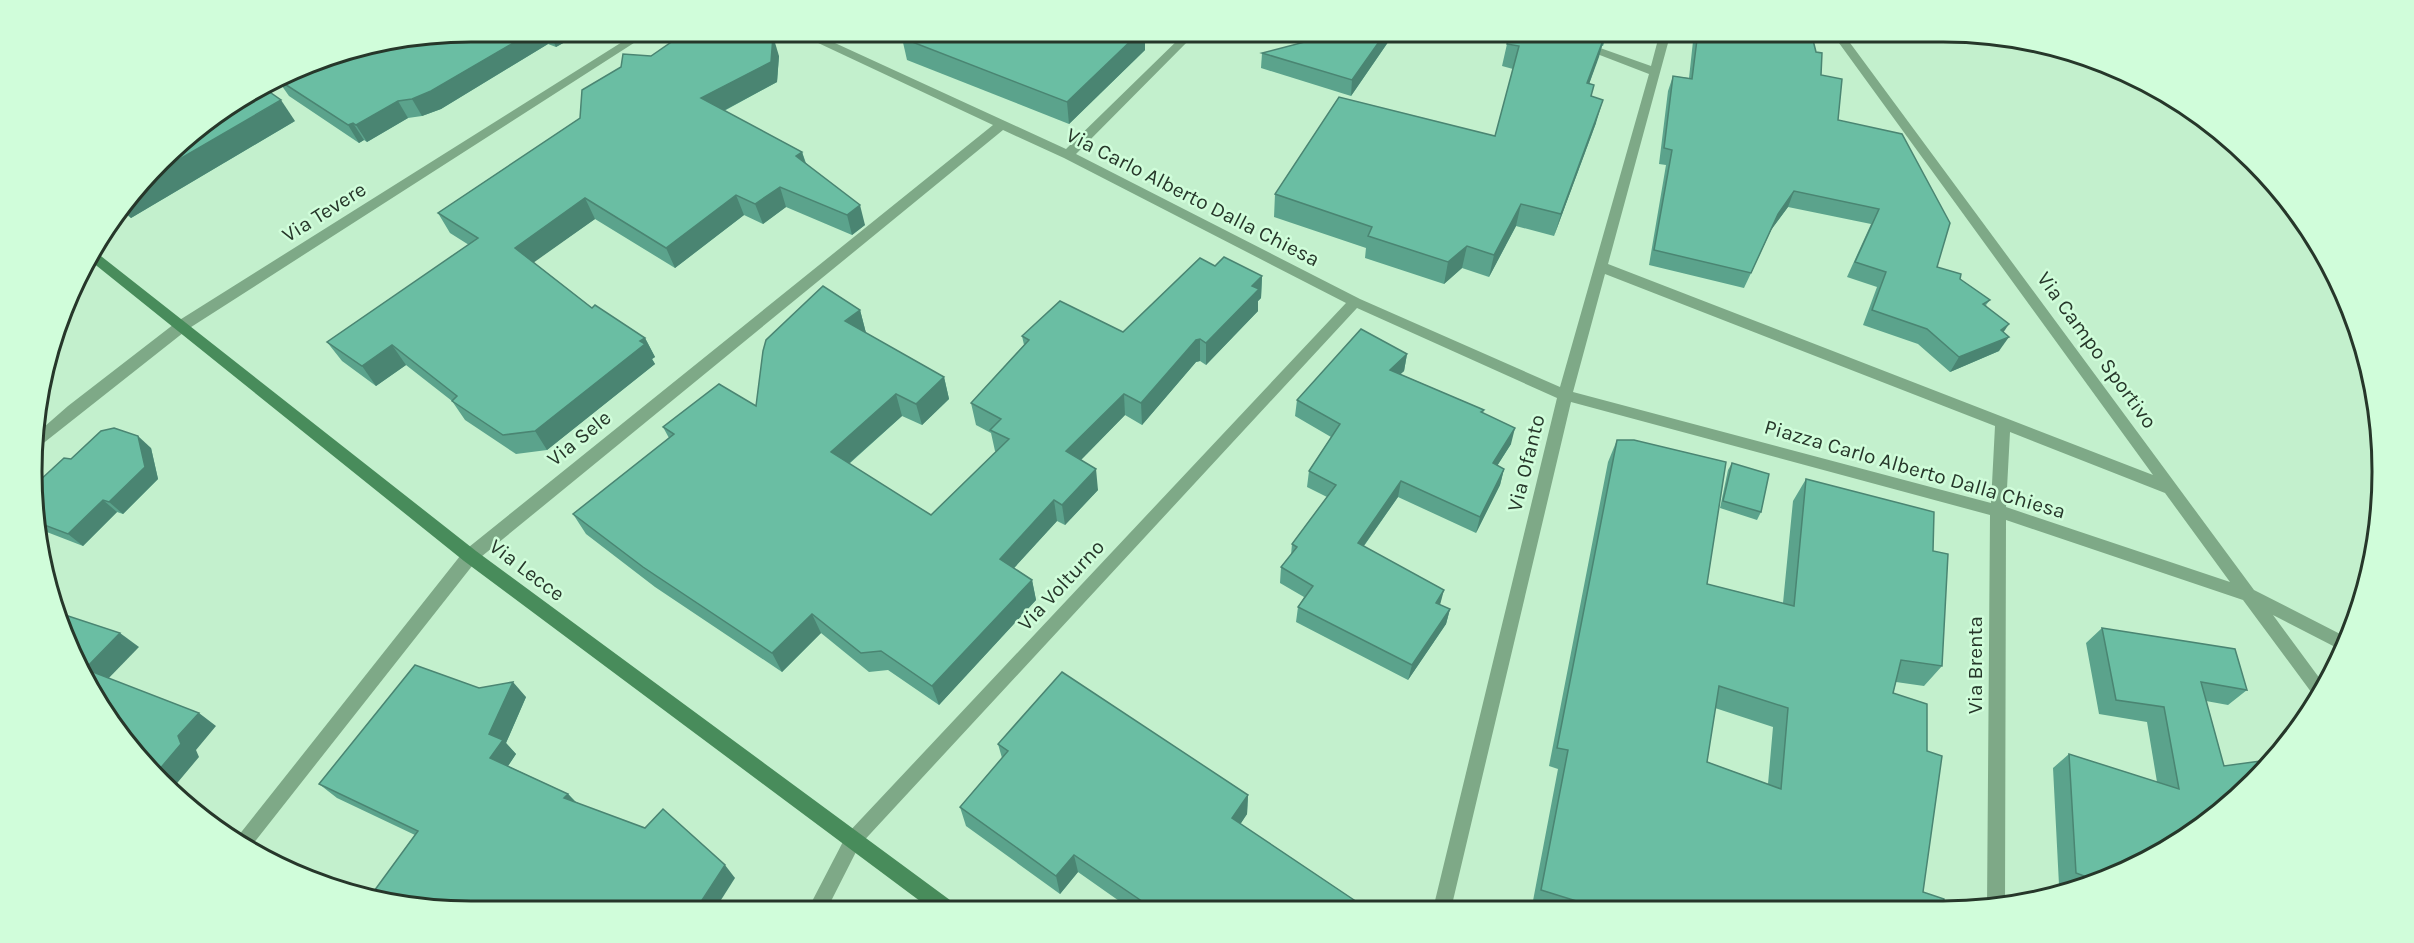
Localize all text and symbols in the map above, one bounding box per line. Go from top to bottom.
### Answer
street label: Via Carlo Alberto Dalla Chiesa [1062,123,1324,271]
street label: Via Tevere [278,177,370,247]
street label: Via Campo Sportivo [2032,267,2162,433]
street label: Via Sele [542,405,616,471]
street label: Via Ofanto [1502,412,1550,514]
street label: Piazza Carlo Alberto Dalla Chiesa [1762,414,2068,524]
street label: Via Lecce [485,534,569,606]
street label: Via Volturno [1013,535,1109,635]
street label: Via Brenta [1963,616,1987,714]

